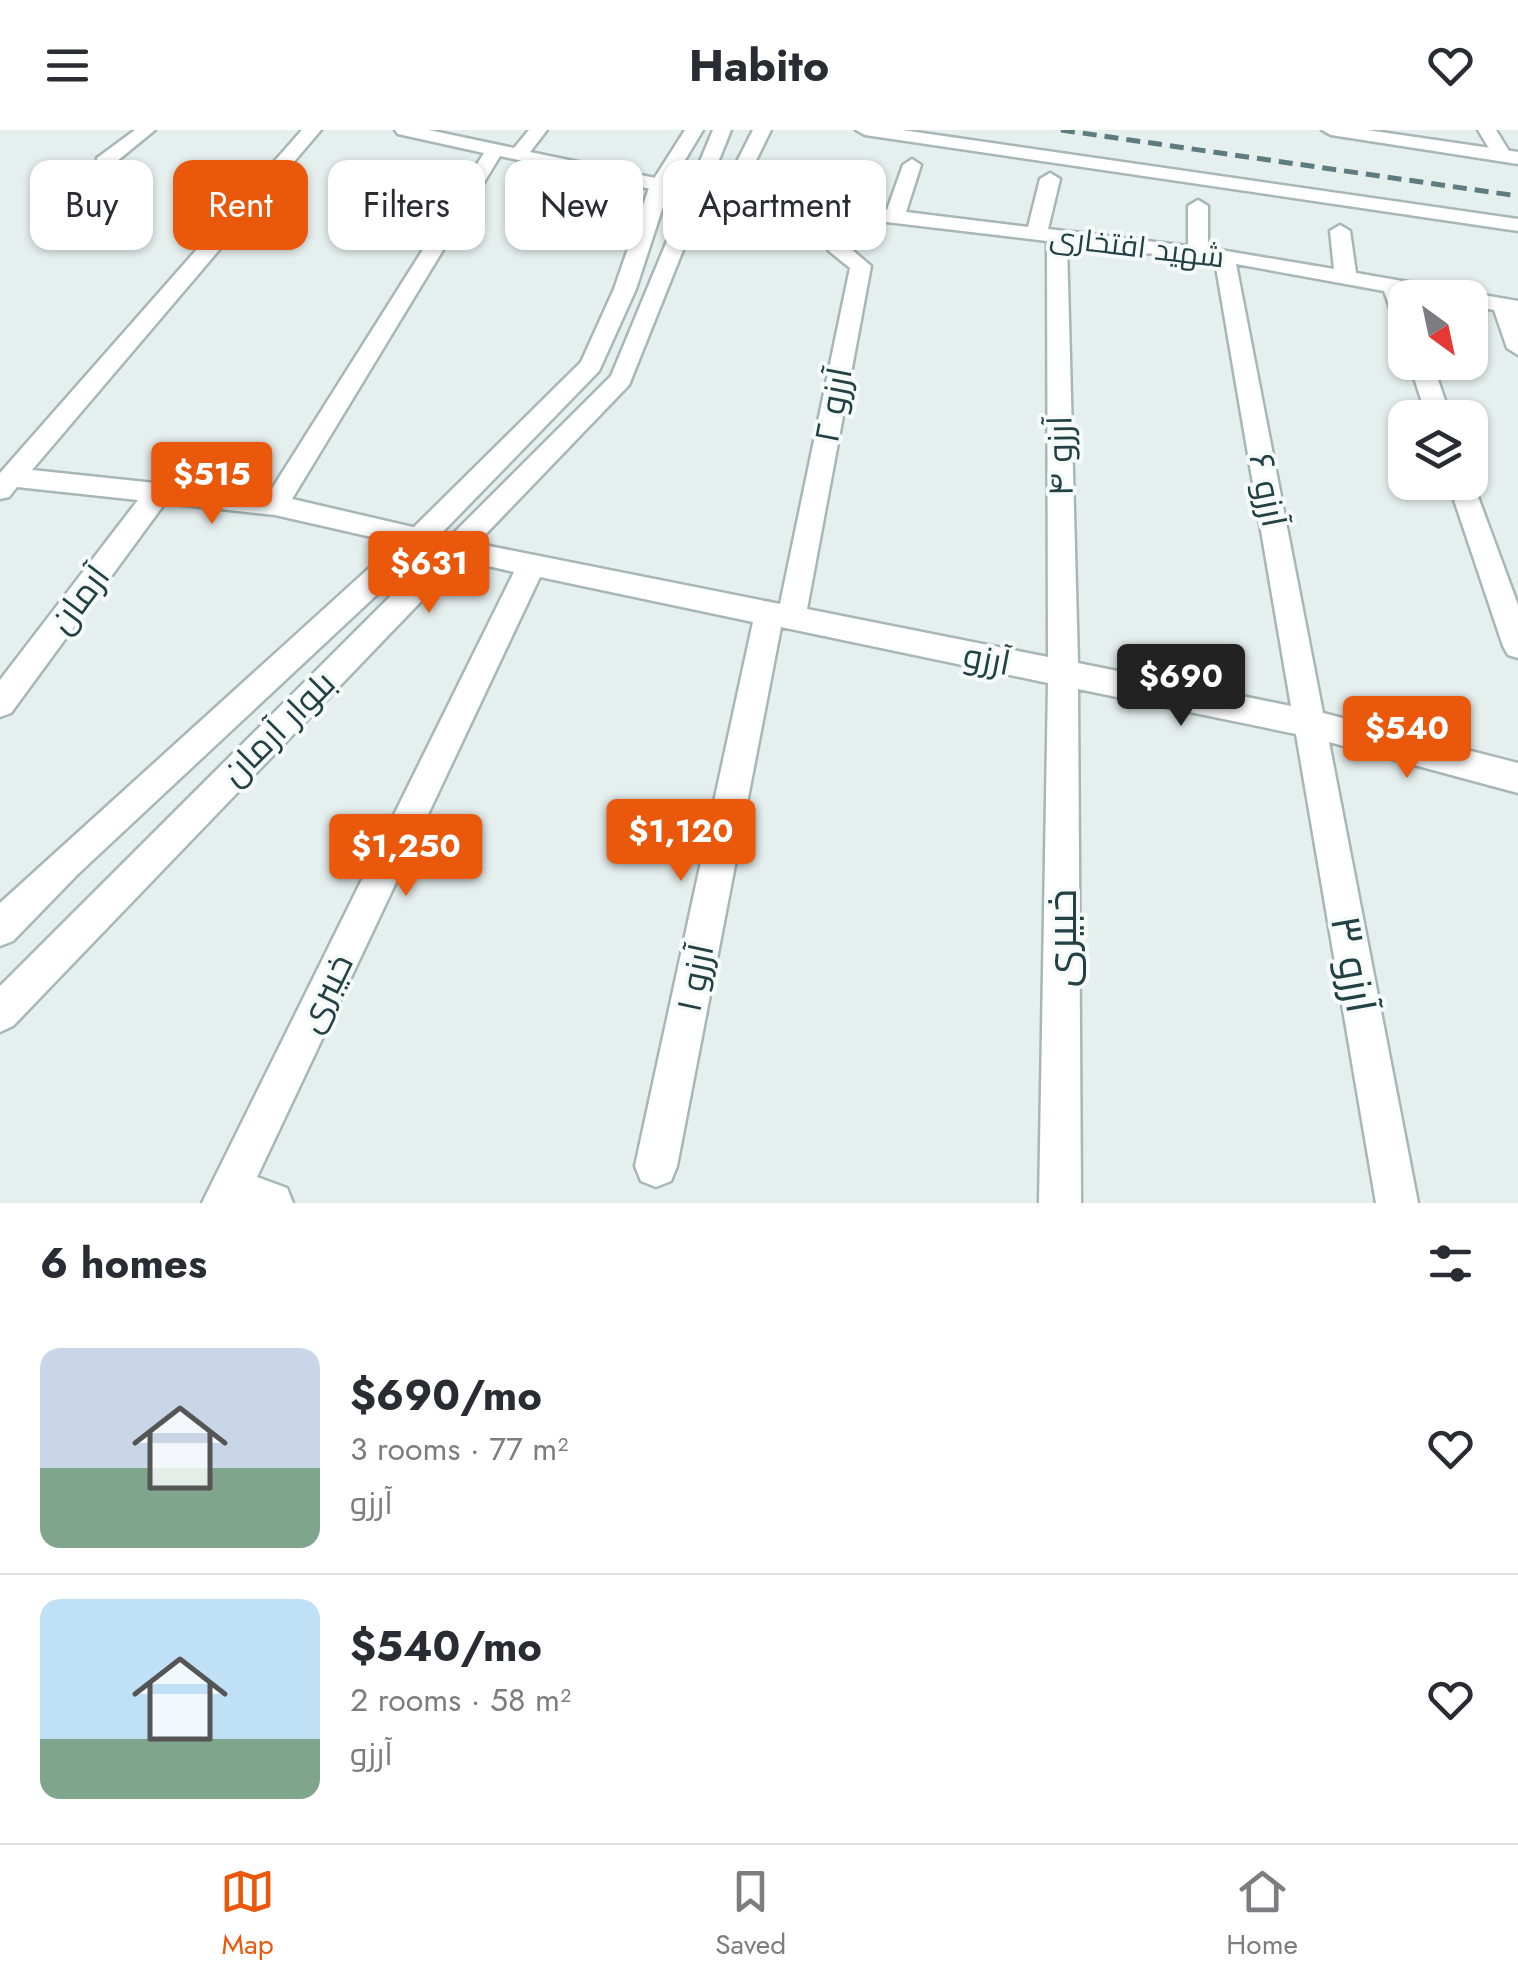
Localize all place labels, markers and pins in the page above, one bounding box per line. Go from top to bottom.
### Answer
pin: $515 [153,442,271,527]
pin: $631 [370,531,488,616]
pin: $690 [1122,644,1240,729]
pin: $540 [1348,696,1466,781]
pin: $1,120 [600,799,762,884]
pin: $1,250 [325,814,487,899]

